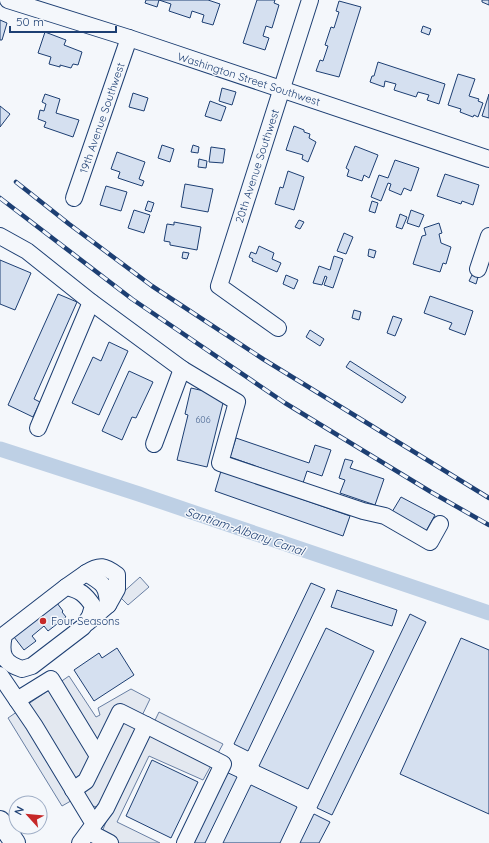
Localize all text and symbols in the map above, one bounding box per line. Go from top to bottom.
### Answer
scale bar [10,8,116,34]
text: 50 m [16,14,44,29]
street label: Washington Street Southwest [176,49,322,109]
street label: 19th Avenue Southwest [76,61,128,175]
street label: 20th Avenue Southwest [232,107,282,225]
house number: 606 [195,414,211,425]
water label: Santiam-Albany Canal [184,504,308,559]
place label: Four Seasons [51,614,120,628]
marker: Four Seasons [38,616,48,626]
north arrow [8,795,48,835]
text: N [11,804,27,817]

